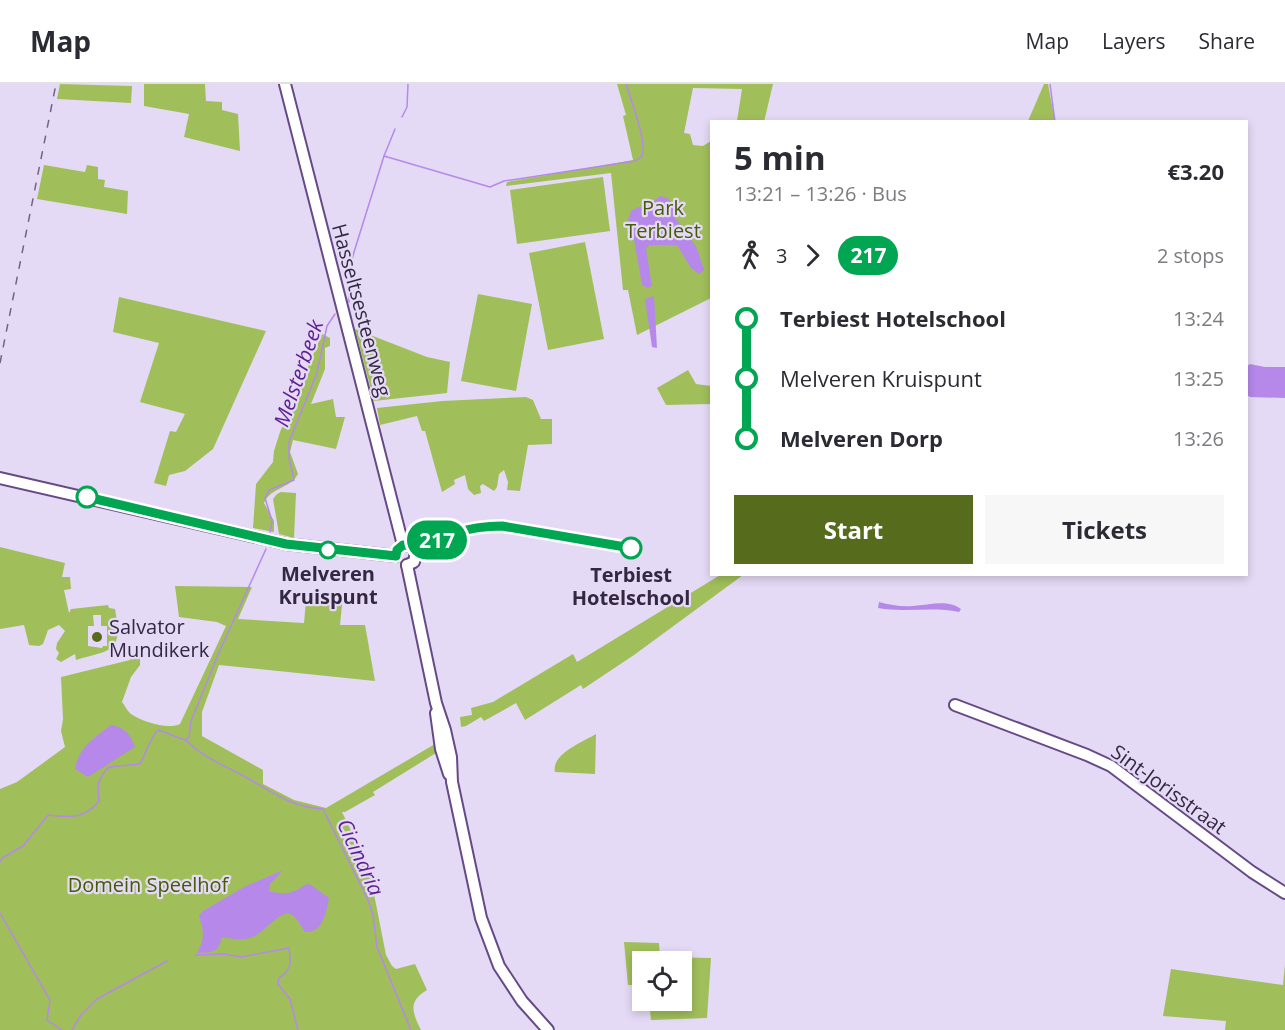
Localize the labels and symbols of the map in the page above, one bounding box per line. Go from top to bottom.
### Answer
park label: Park Terbiest [625,194,701,244]
street label: Hasseltsesteenweg [326,221,398,400]
water label: Melsterbeek [267,315,330,430]
unlabelled marker [76,486,98,508]
line badge: 217 [402,520,472,560]
marker: Terbiest Hotelschool [620,537,642,559]
marker: Melveren Kruispunt [319,541,337,559]
place label: Melveren Kruispunt [278,560,378,610]
place label: Terbiest Hotelschool [572,561,690,611]
place label: Salvator Mundikerk [109,613,210,663]
marker: Salvator Mundikerk [90,630,104,644]
street label: Sint-Jorisstraat [1106,738,1232,840]
water label: Cicindria [331,814,391,900]
park label: Domein Speelhof [68,871,230,898]

